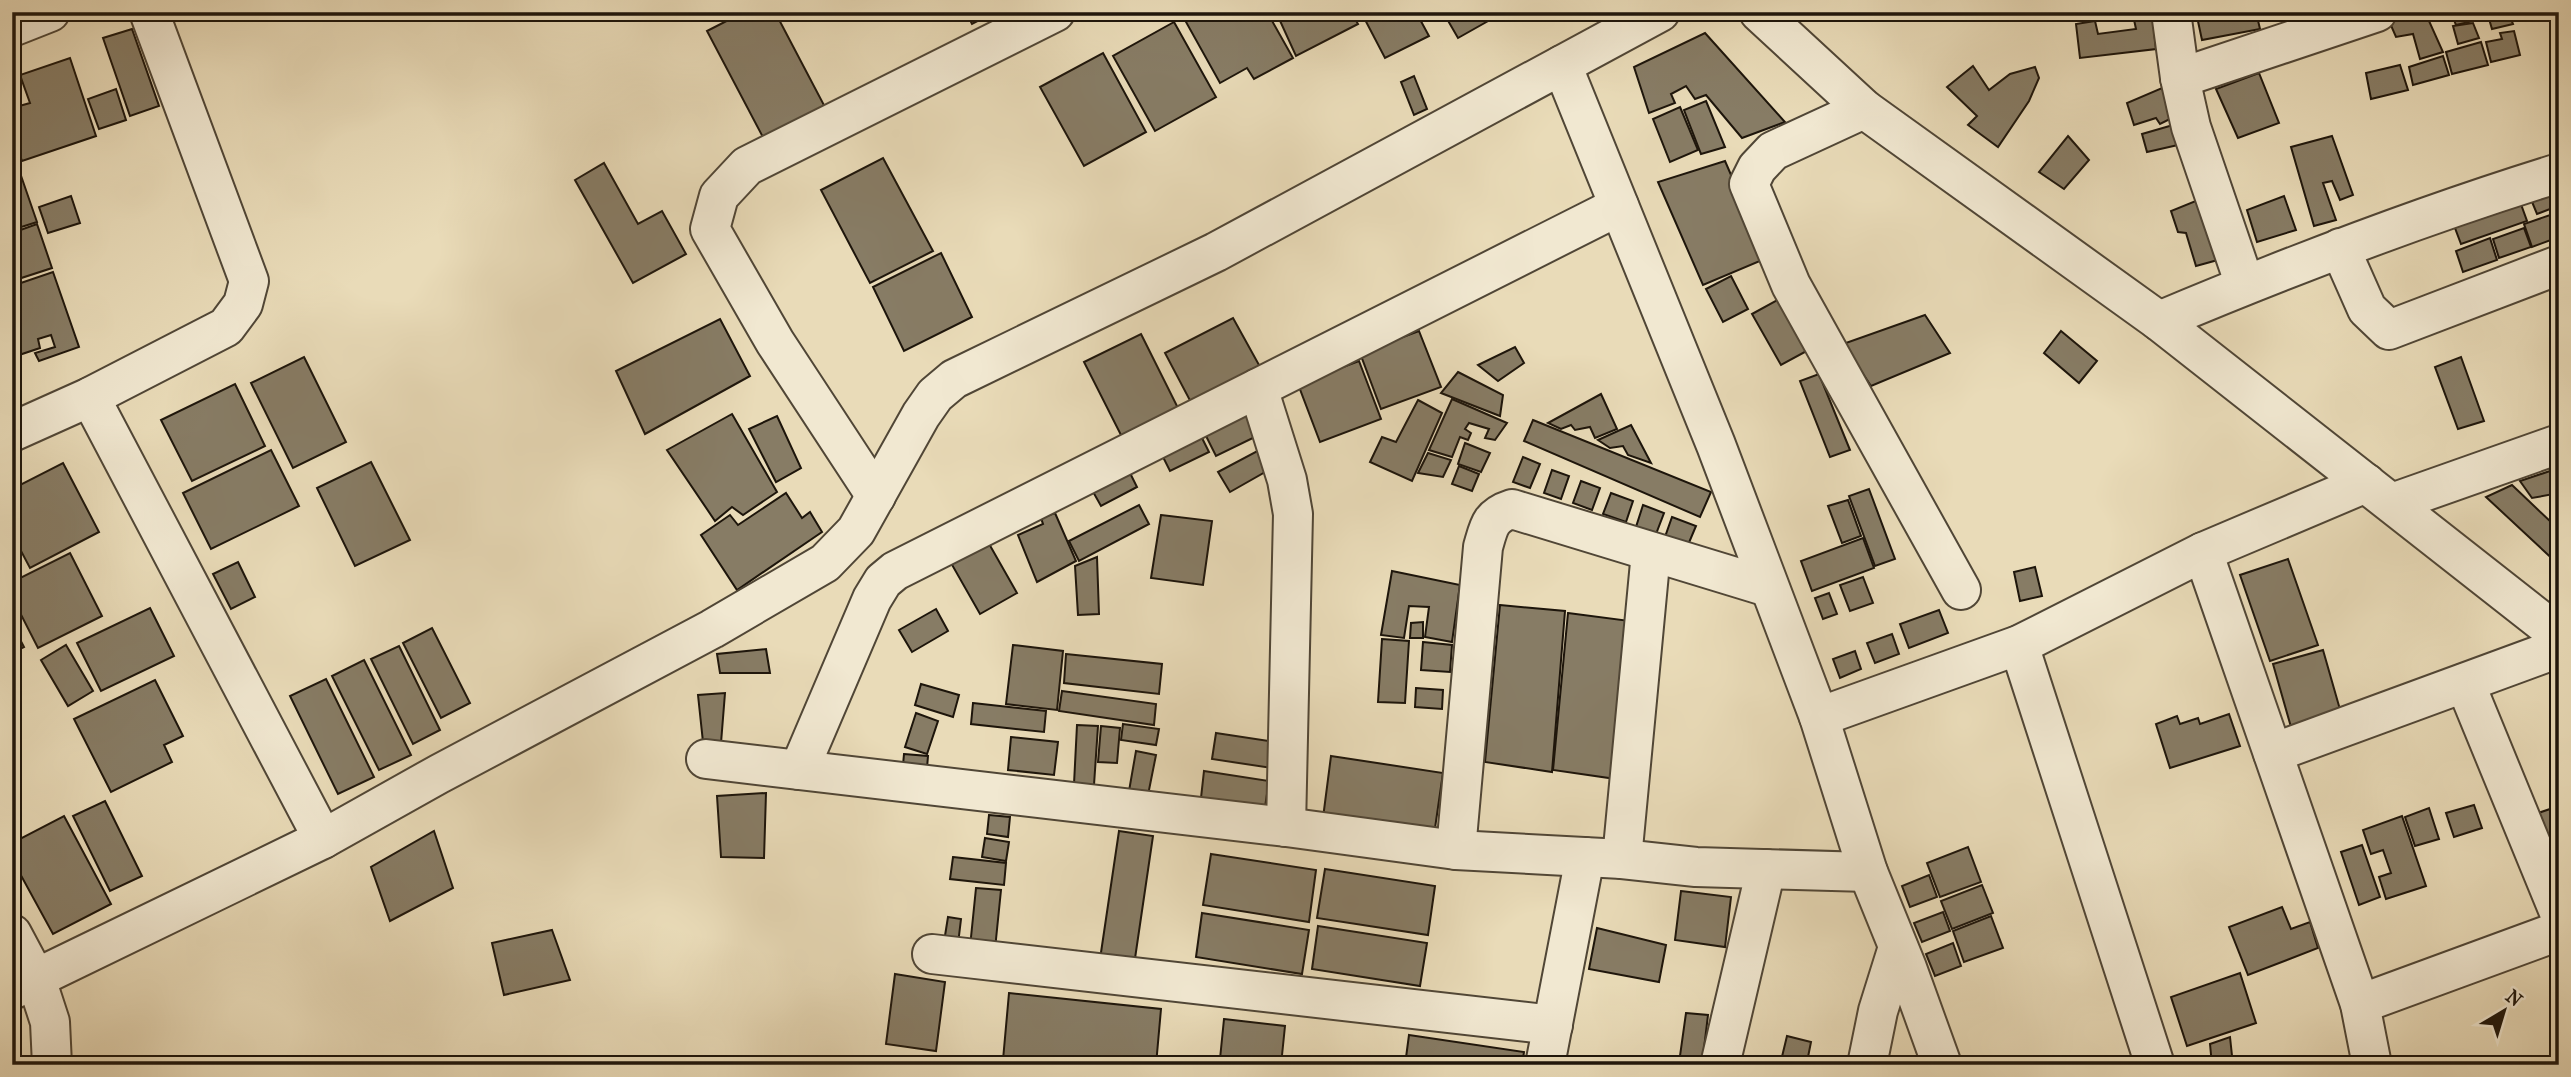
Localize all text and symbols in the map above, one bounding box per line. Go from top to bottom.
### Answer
north arrow [2470,976,2540,1046]
text: N [2501,985,2527,1012]

